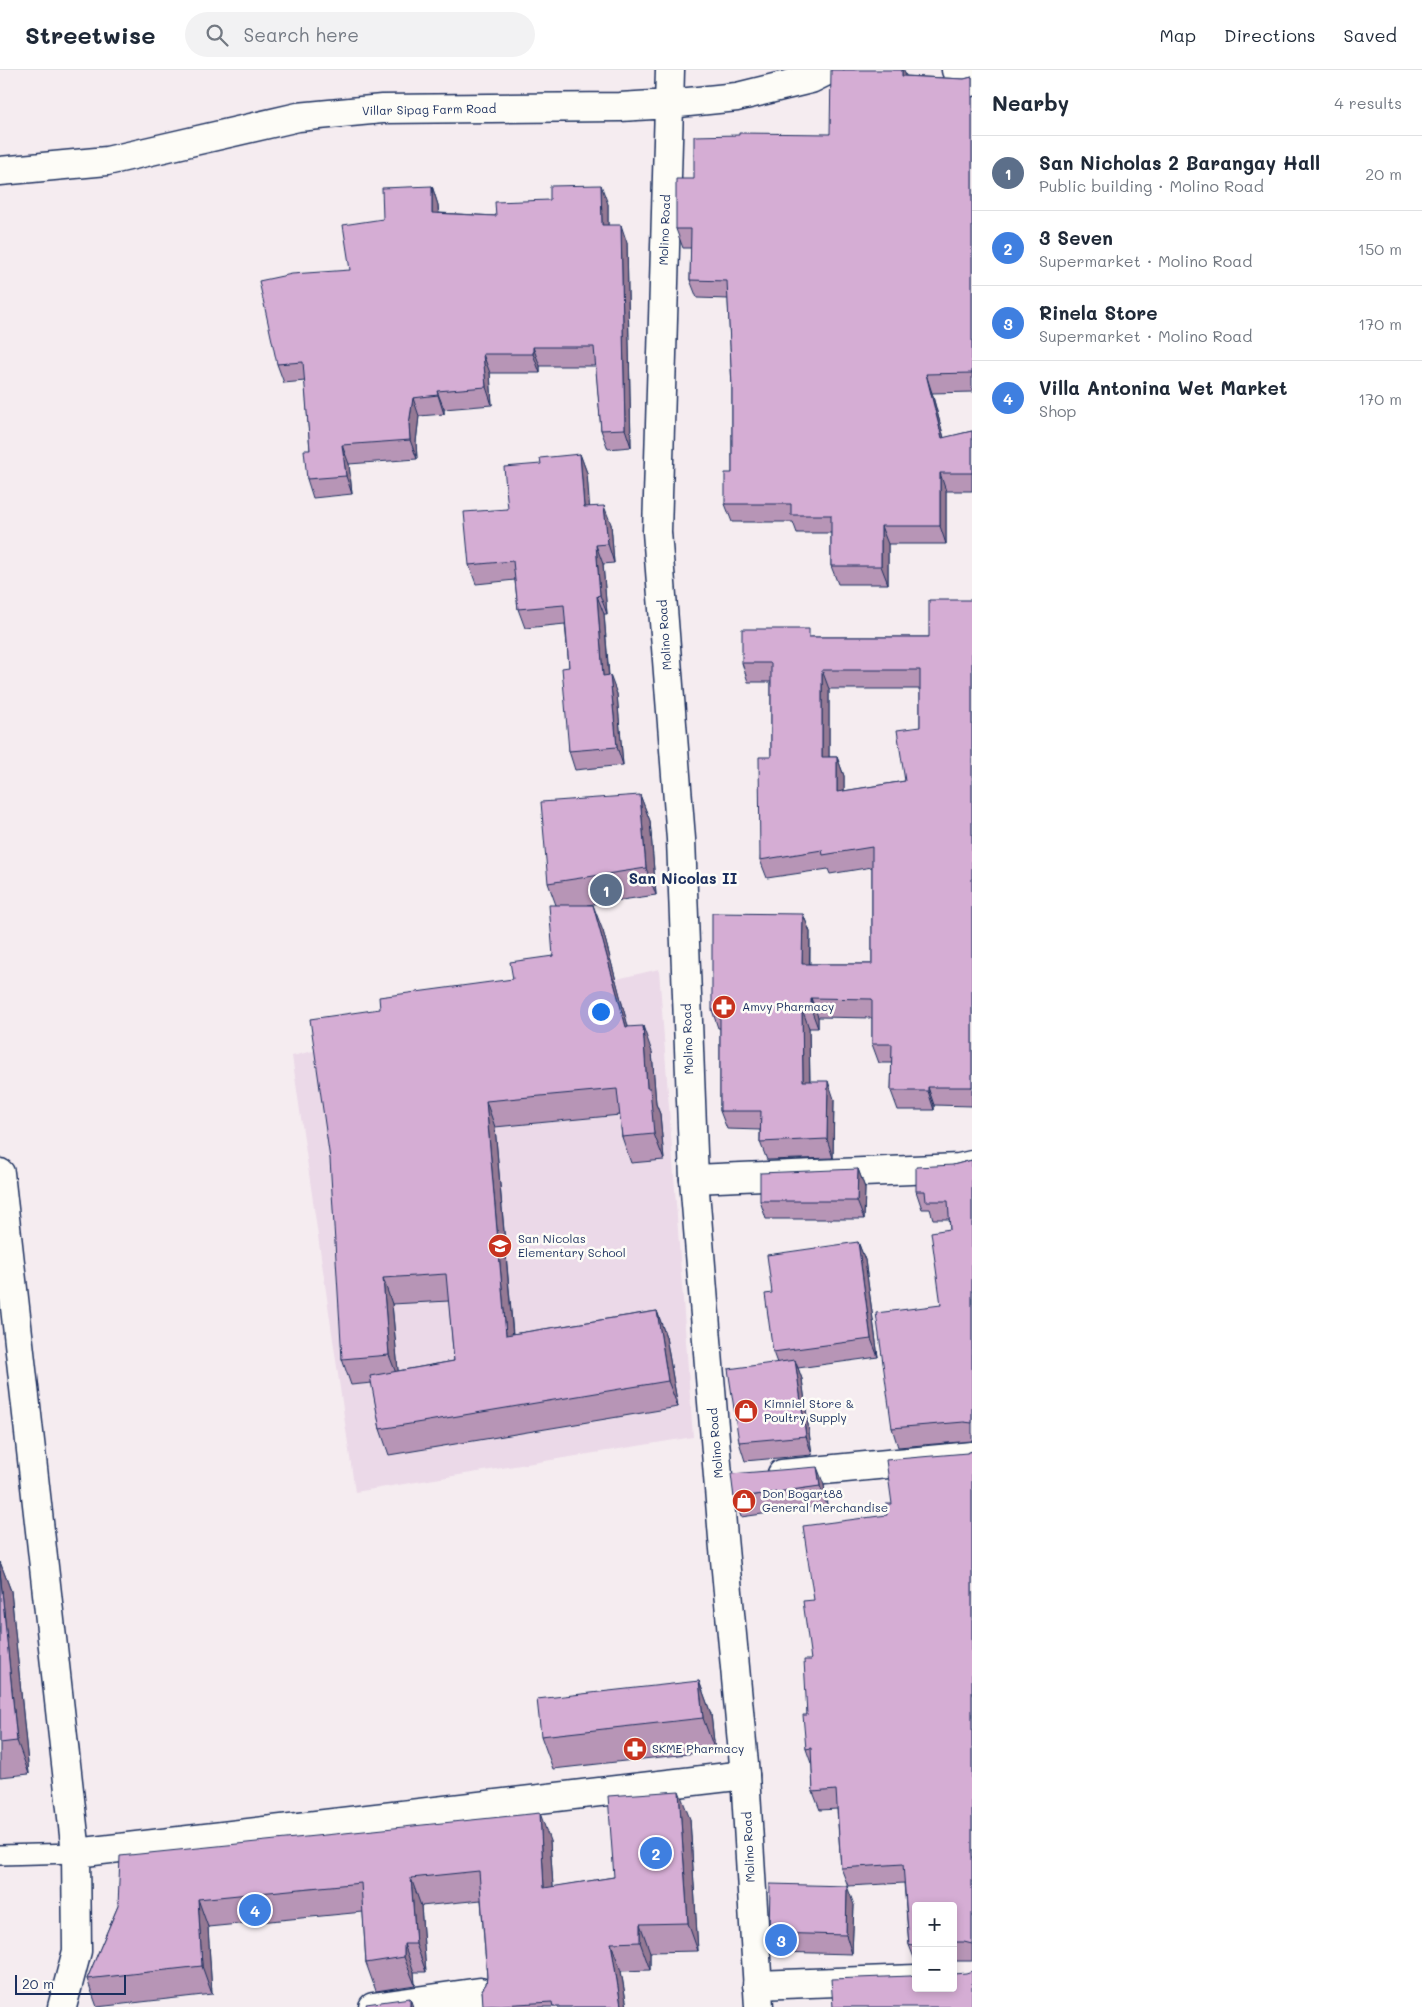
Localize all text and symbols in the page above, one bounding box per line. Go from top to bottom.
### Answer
search box [185,12,535,57]
text: Streetwise [25,19,155,50]
icon: search [203,21,231,49]
text: Search here [243,22,359,47]
text: Map [1159,23,1196,47]
text: Directions [1224,23,1316,47]
text: Saved [1344,23,1397,47]
text: Nearby [992,89,1069,116]
text: 4 results [1334,92,1402,113]
street label: Villar Sipag Farm Road [362,100,497,118]
text: San Nicholas 2 Barangay Hall [1039,150,1320,175]
text: 1 [1004,163,1012,184]
text: 20 m [1365,163,1402,184]
text: Public building · Molino Road [1039,175,1264,196]
street label: Molino Road [655,194,673,266]
text: 3 Seven [1039,225,1113,250]
text: 2 [1004,238,1012,259]
text: 150 m [1358,238,1402,259]
text: Supermarket · Molino Road [1039,250,1252,271]
text: Rinela Store [1039,300,1158,325]
text: 3 [1003,313,1013,334]
text: 170 m [1358,313,1402,334]
text: Supermarket · Molino Road [1039,325,1252,346]
text: Villa Antonina Wet Market [1039,375,1287,400]
text: 4 [1003,388,1013,409]
text: 170 m [1358,388,1402,409]
text: Shop [1039,400,1076,421]
street label: Molino Road [654,599,674,671]
district label: San Nicolas II [629,868,738,888]
pin: 1 [590,871,622,909]
pharmacy icon: Amvy Pharmacy [711,994,737,1020]
place label: Amvy Pharmacy [742,998,834,1014]
your location [588,999,614,1025]
street label: Molino Road [678,1003,696,1075]
place label: San Nicolas Elementary School [518,1230,626,1260]
school or university icon: San Nicolas Elementary School [487,1233,513,1259]
place label: Kimniel Store & Poultry Supply [764,1395,854,1425]
shop icon: Kimniel Store & Poultry Supply [733,1398,759,1424]
street label: Molino Road [704,1407,726,1479]
place label: Don Bogart88 General Merchandise [762,1485,888,1515]
shop icon: Don Bogart88 General Merchandise [731,1488,757,1514]
pharmacy icon: SKME Pharmacy [622,1736,648,1762]
place label: SKME Pharmacy [652,1740,744,1756]
street label: Molino Road [738,1811,758,1883]
pin: 2 [640,1834,672,1872]
pin: 4 [239,1891,271,1929]
map controls [912,1902,957,1992]
button: + [912,1902,957,1947]
pin: 3 [765,1921,797,1959]
button: − [912,1947,957,1992]
scale bar [15,1972,126,1995]
text: 20 m [22,1974,54,1993]

